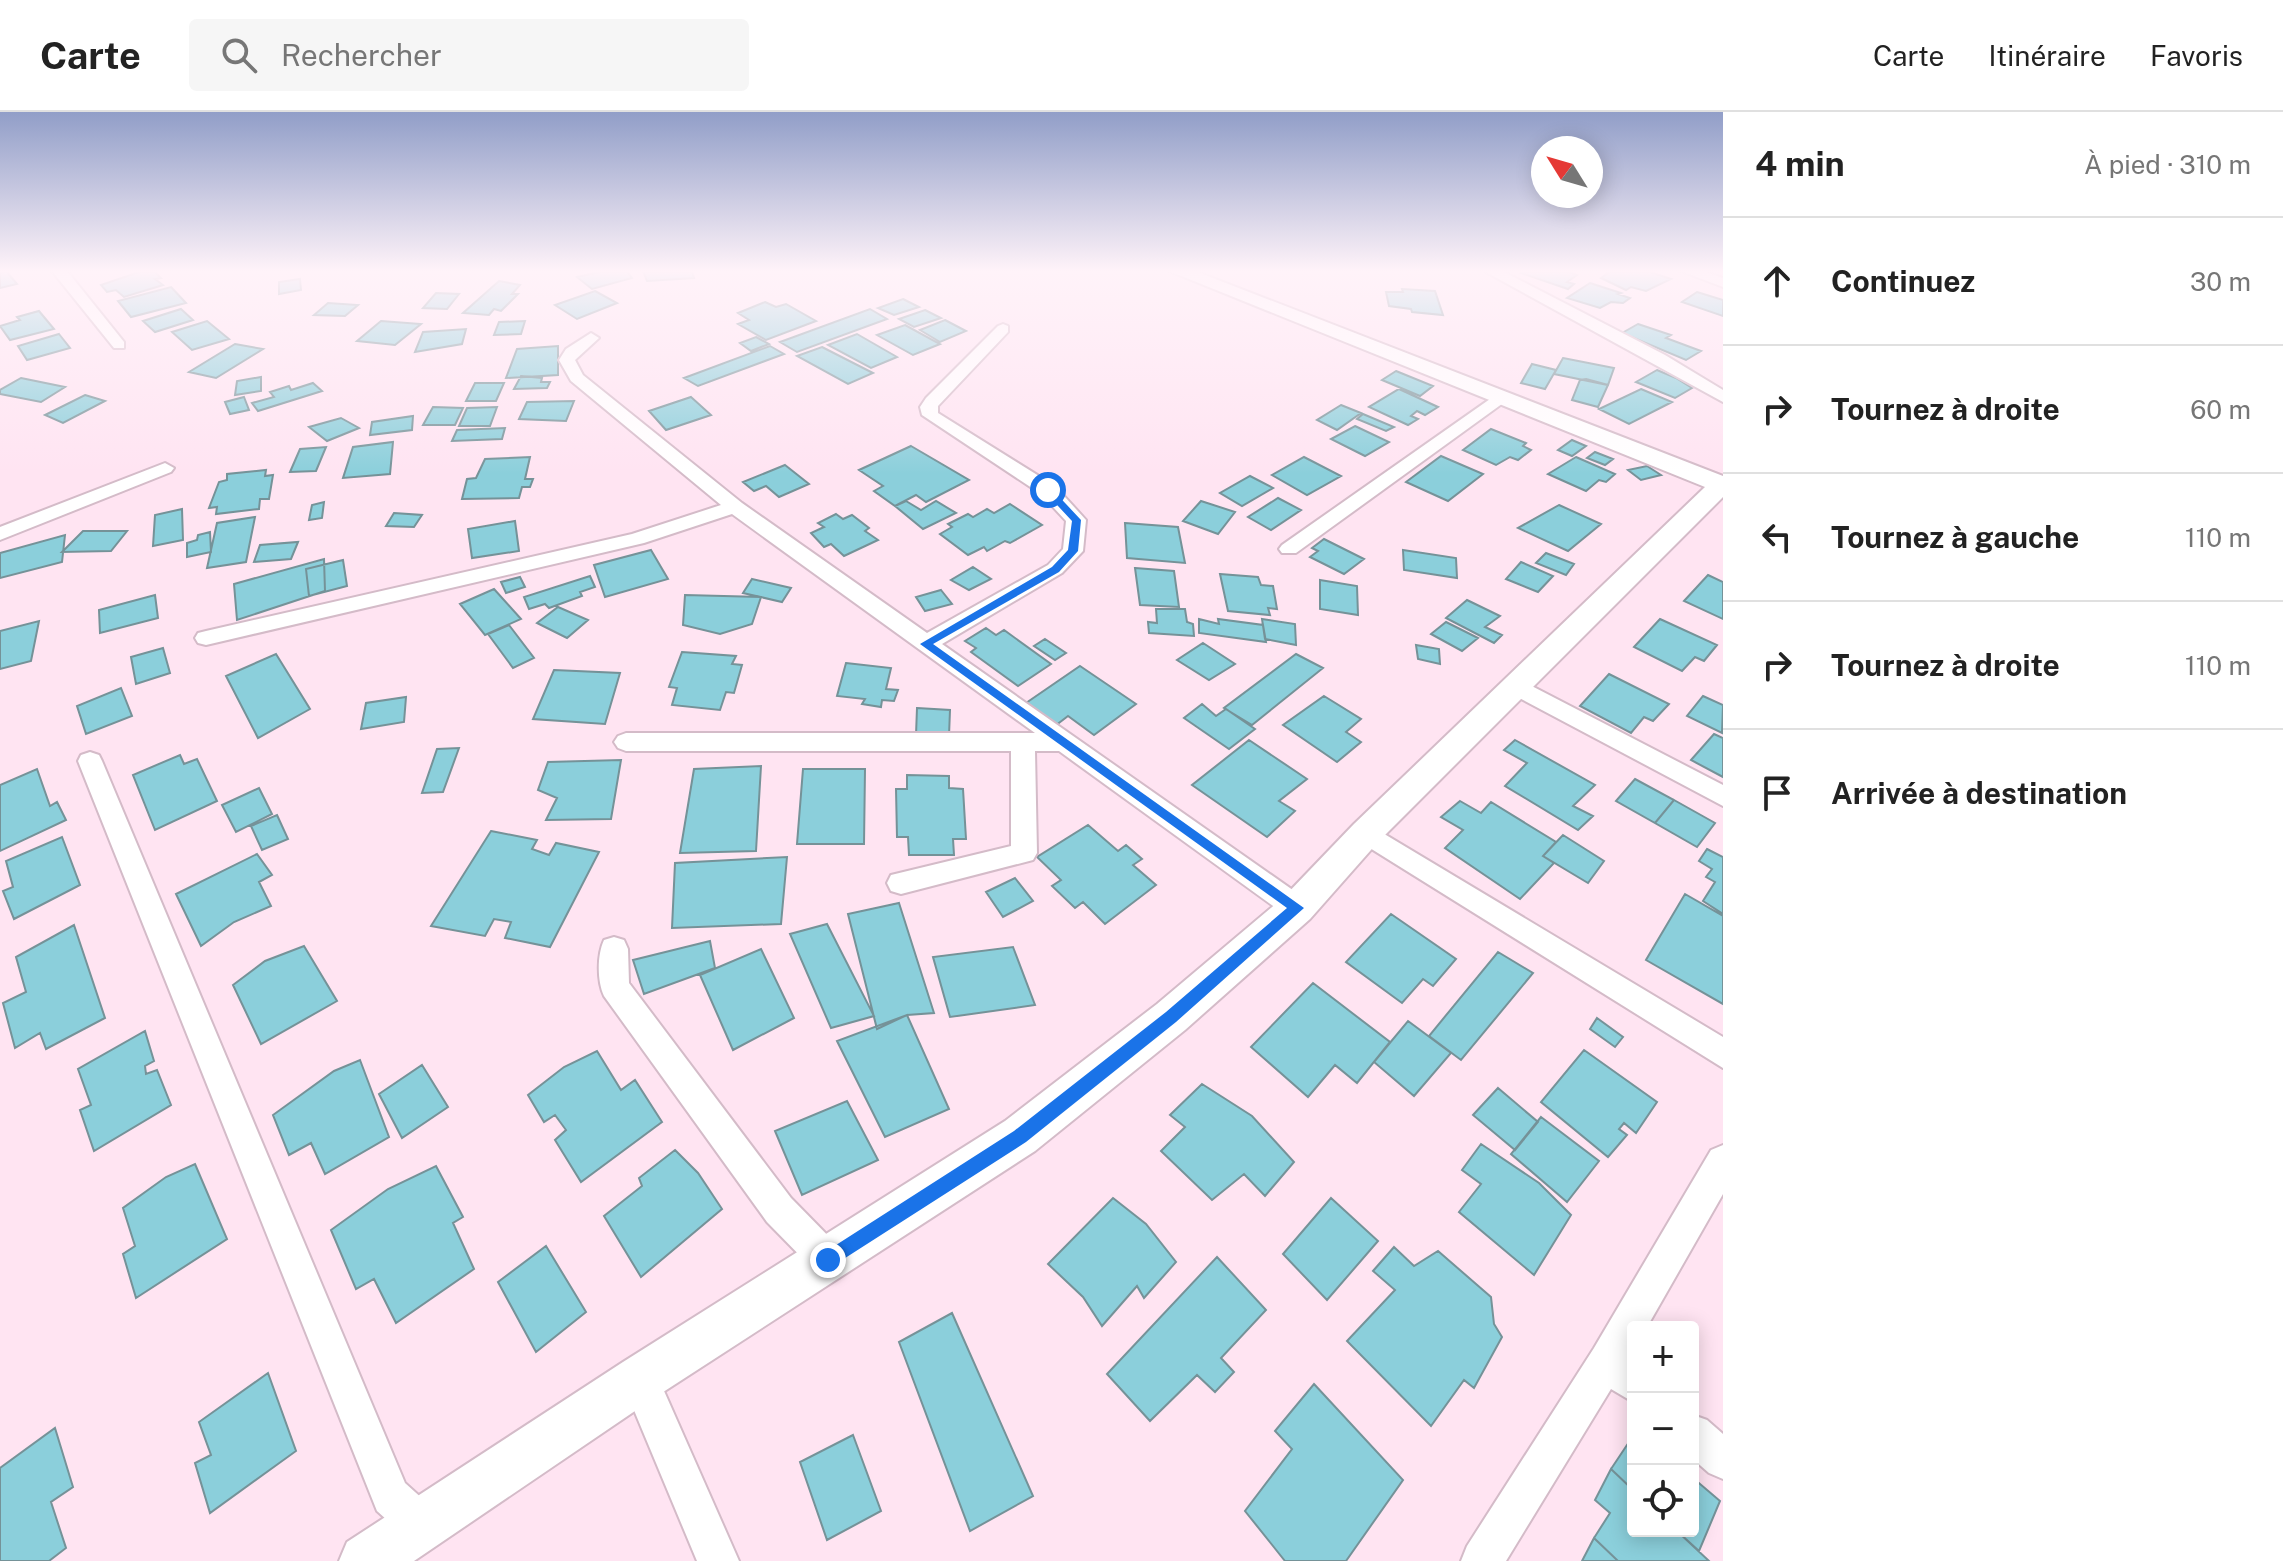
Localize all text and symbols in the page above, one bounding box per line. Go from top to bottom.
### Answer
search box [189,19,749,91]
text: Carte [40,33,141,78]
icon: search [217,33,261,77]
text: Rechercher [281,37,442,73]
text: Carte [1873,39,1944,72]
text: Itinéraire [1988,39,2106,72]
text: Favoris [2150,39,2243,72]
north arrow [1531,136,1603,208]
text: 4 min [1755,144,1845,184]
text: À pied · 310 m [2084,149,2251,180]
icon: ahead [1755,259,1799,303]
text: Continuez [1831,263,1975,299]
text: 30 m [2190,266,2251,297]
icon: right [1755,387,1799,431]
text: Tournez à droite [1831,391,2060,427]
text: 60 m [2190,394,2251,425]
route start [1030,472,1066,508]
icon: left [1755,515,1799,559]
text: Tournez à gauche [1831,519,2079,555]
text: 110 m [2185,522,2251,553]
icon: right [1755,643,1799,687]
text: Tournez à droite [1831,647,2060,683]
text: 110 m [2185,650,2251,681]
icon: arrive [1755,771,1799,815]
text: Arrivée à destination [1831,775,2127,811]
route end [810,1242,846,1278]
map controls [1627,1321,1699,1537]
button: + [1627,1321,1699,1393]
button: − [1627,1393,1699,1465]
button: locate [1627,1465,1699,1537]

